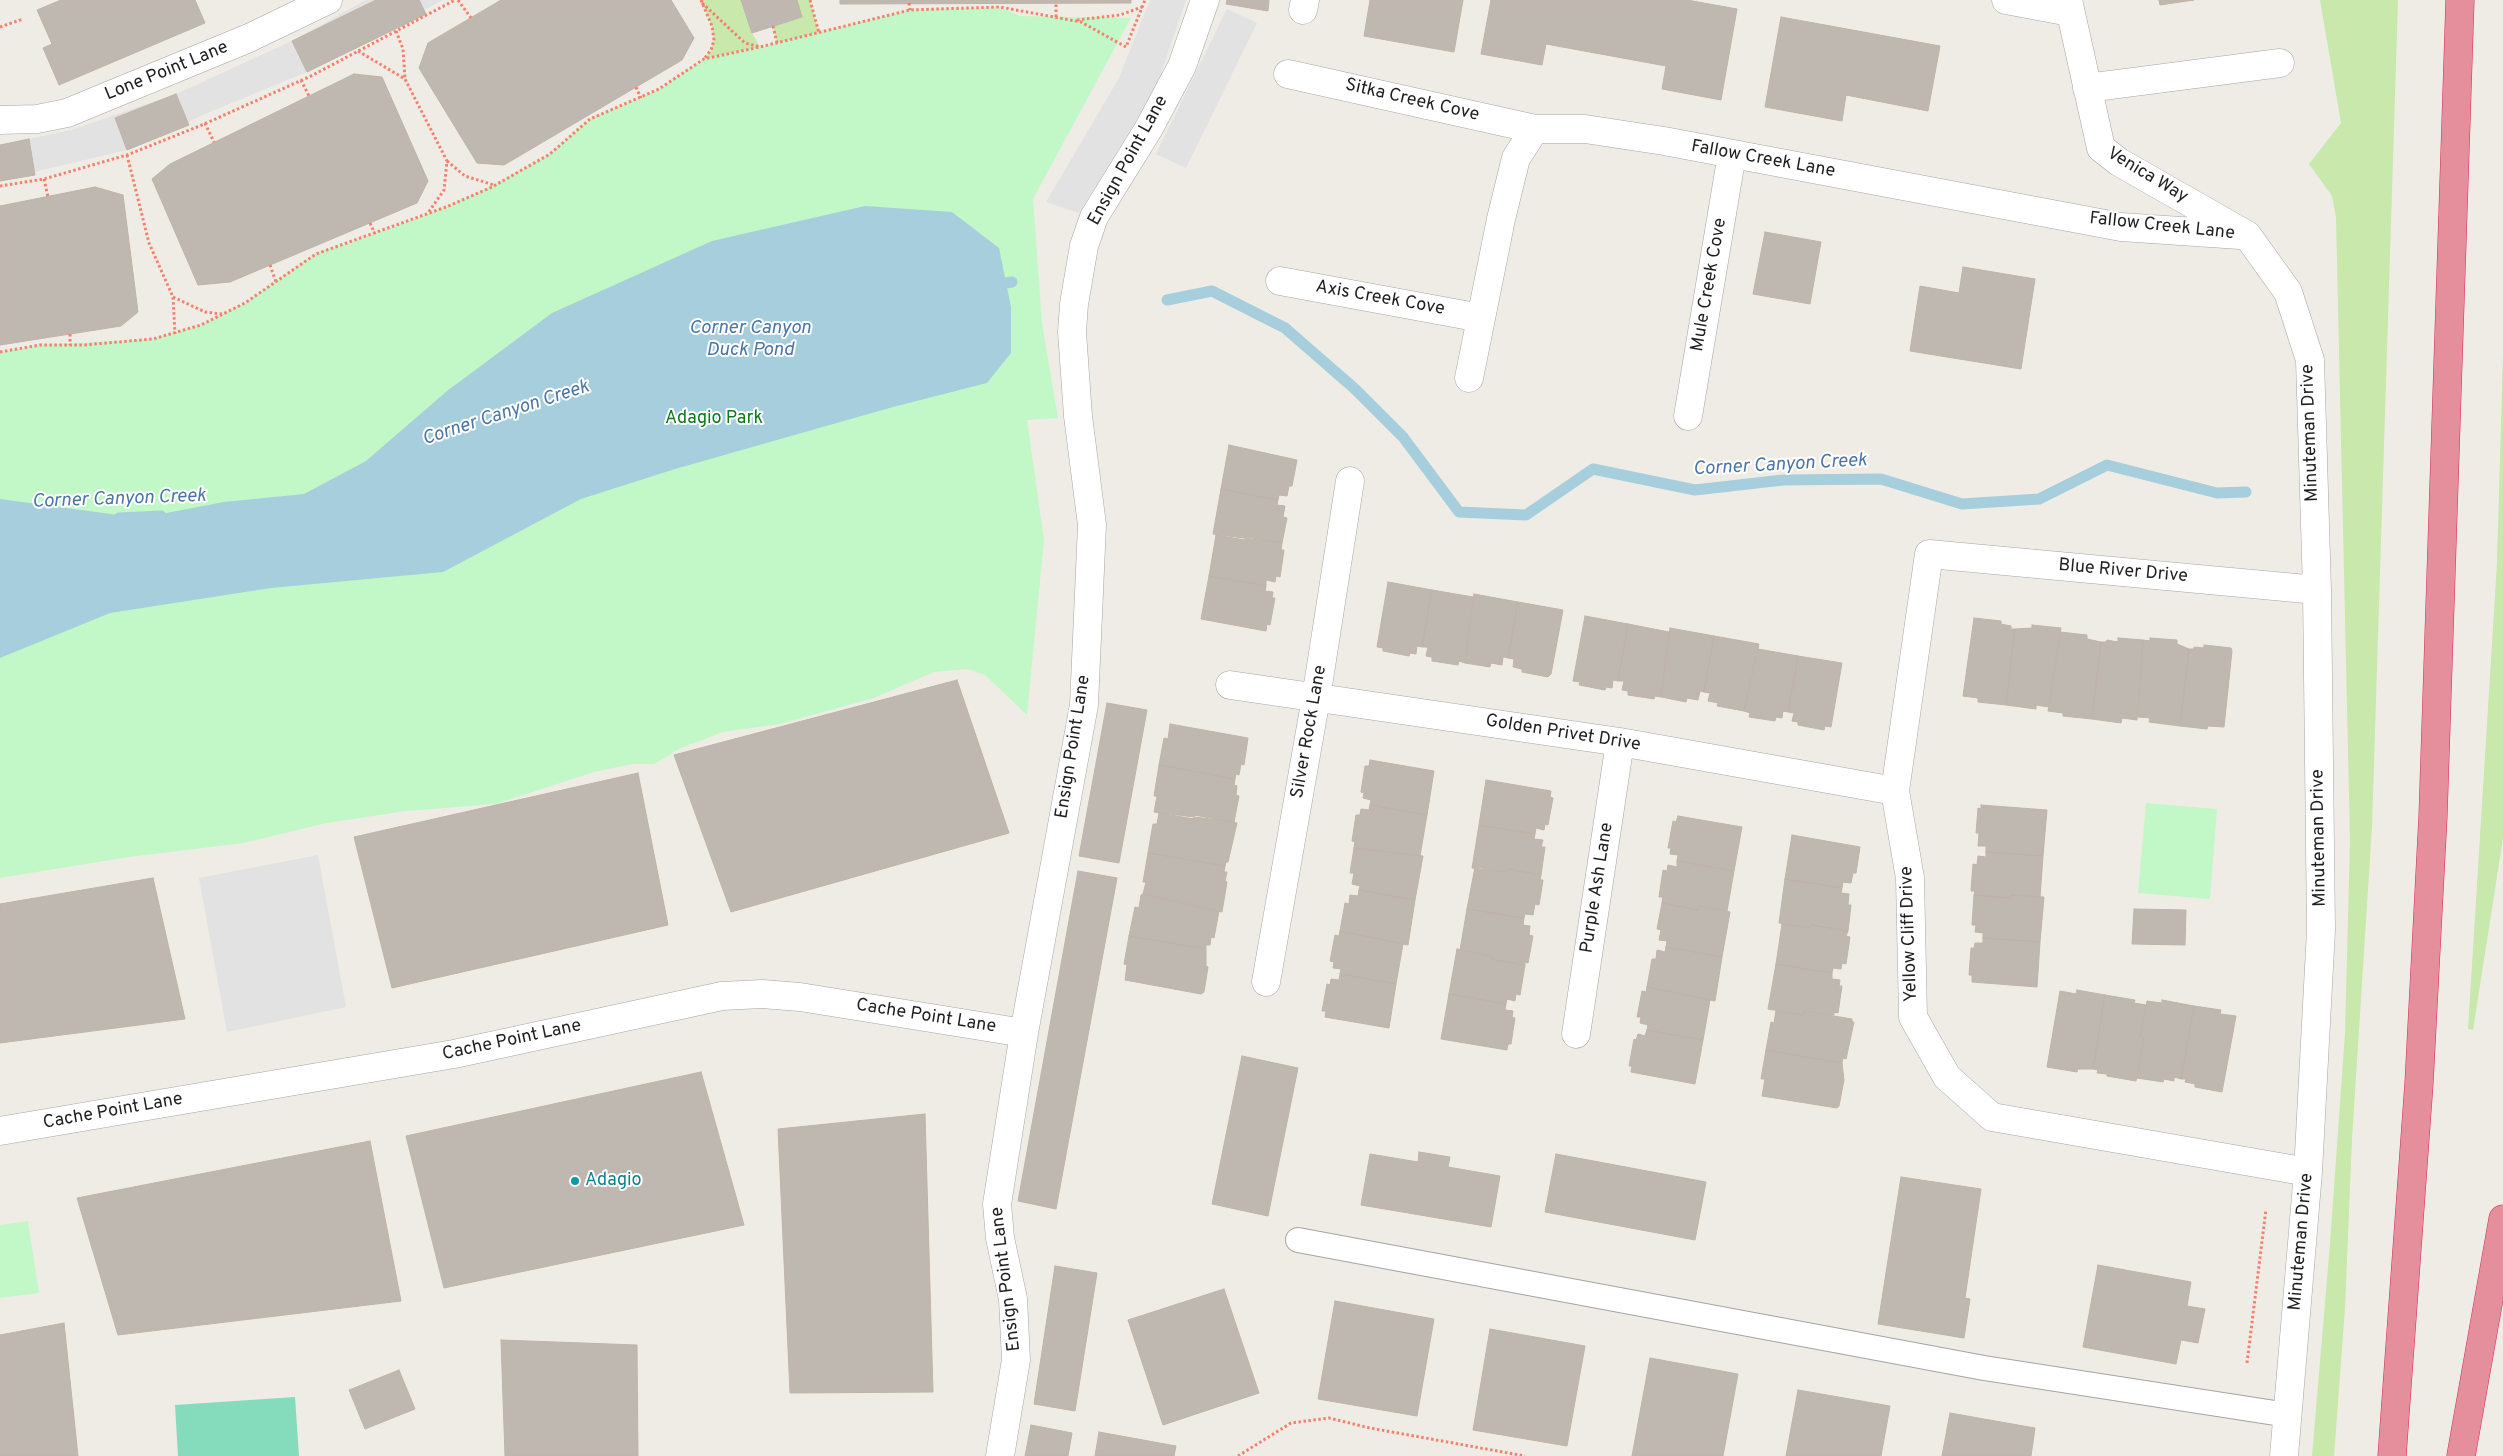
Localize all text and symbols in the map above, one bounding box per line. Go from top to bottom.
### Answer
street label: Lone Point Lane [102,37,232,107]
street label: Sitka Creek Cove [1343,75,1481,127]
street label: Ensign Point Lane [1084,92,1174,230]
street label: Fallow Creek Lane [1689,137,1837,183]
street label: Venica Way [2103,143,2191,209]
street label: Fallow Creek Lane [2088,209,2236,245]
street label: Mule Creek Cove [1688,216,1732,354]
street label: Axis Creek Cove [1314,277,1446,321]
water label: Corner Canyon Duck Pond [689,318,811,362]
street label: Minuteman Drive [2298,364,2324,502]
water label: Corner Canyon Creek [420,376,592,452]
park label: Adagio Park [665,408,763,430]
water label: Corner Canyon Creek [1693,450,1867,482]
water label: Corner Canyon Creek [32,486,206,514]
street label: Blue River Drive [2057,556,2189,588]
street label: Silver Rock Lane [1288,664,1332,800]
street label: Ensign Point Lane [1052,674,1096,820]
street label: Golden Privet Drive [1484,711,1642,757]
street label: Minuteman Drive [2308,769,2332,907]
street label: Purple Ash Lane [1577,821,1619,955]
street label: Yellow Cliff Drive [1897,866,1923,1002]
street label: Cache Point Lane [854,995,998,1039]
street label: Cache Point Lane [441,1016,583,1066]
street label: Cache Point Lane [41,1089,185,1135]
place label: Adagio [585,1170,642,1192]
street label: Minuteman Drive [2285,1172,2319,1312]
marker: Adagio [569,1175,581,1187]
street label: Ensign Point Lane [987,1206,1027,1352]

